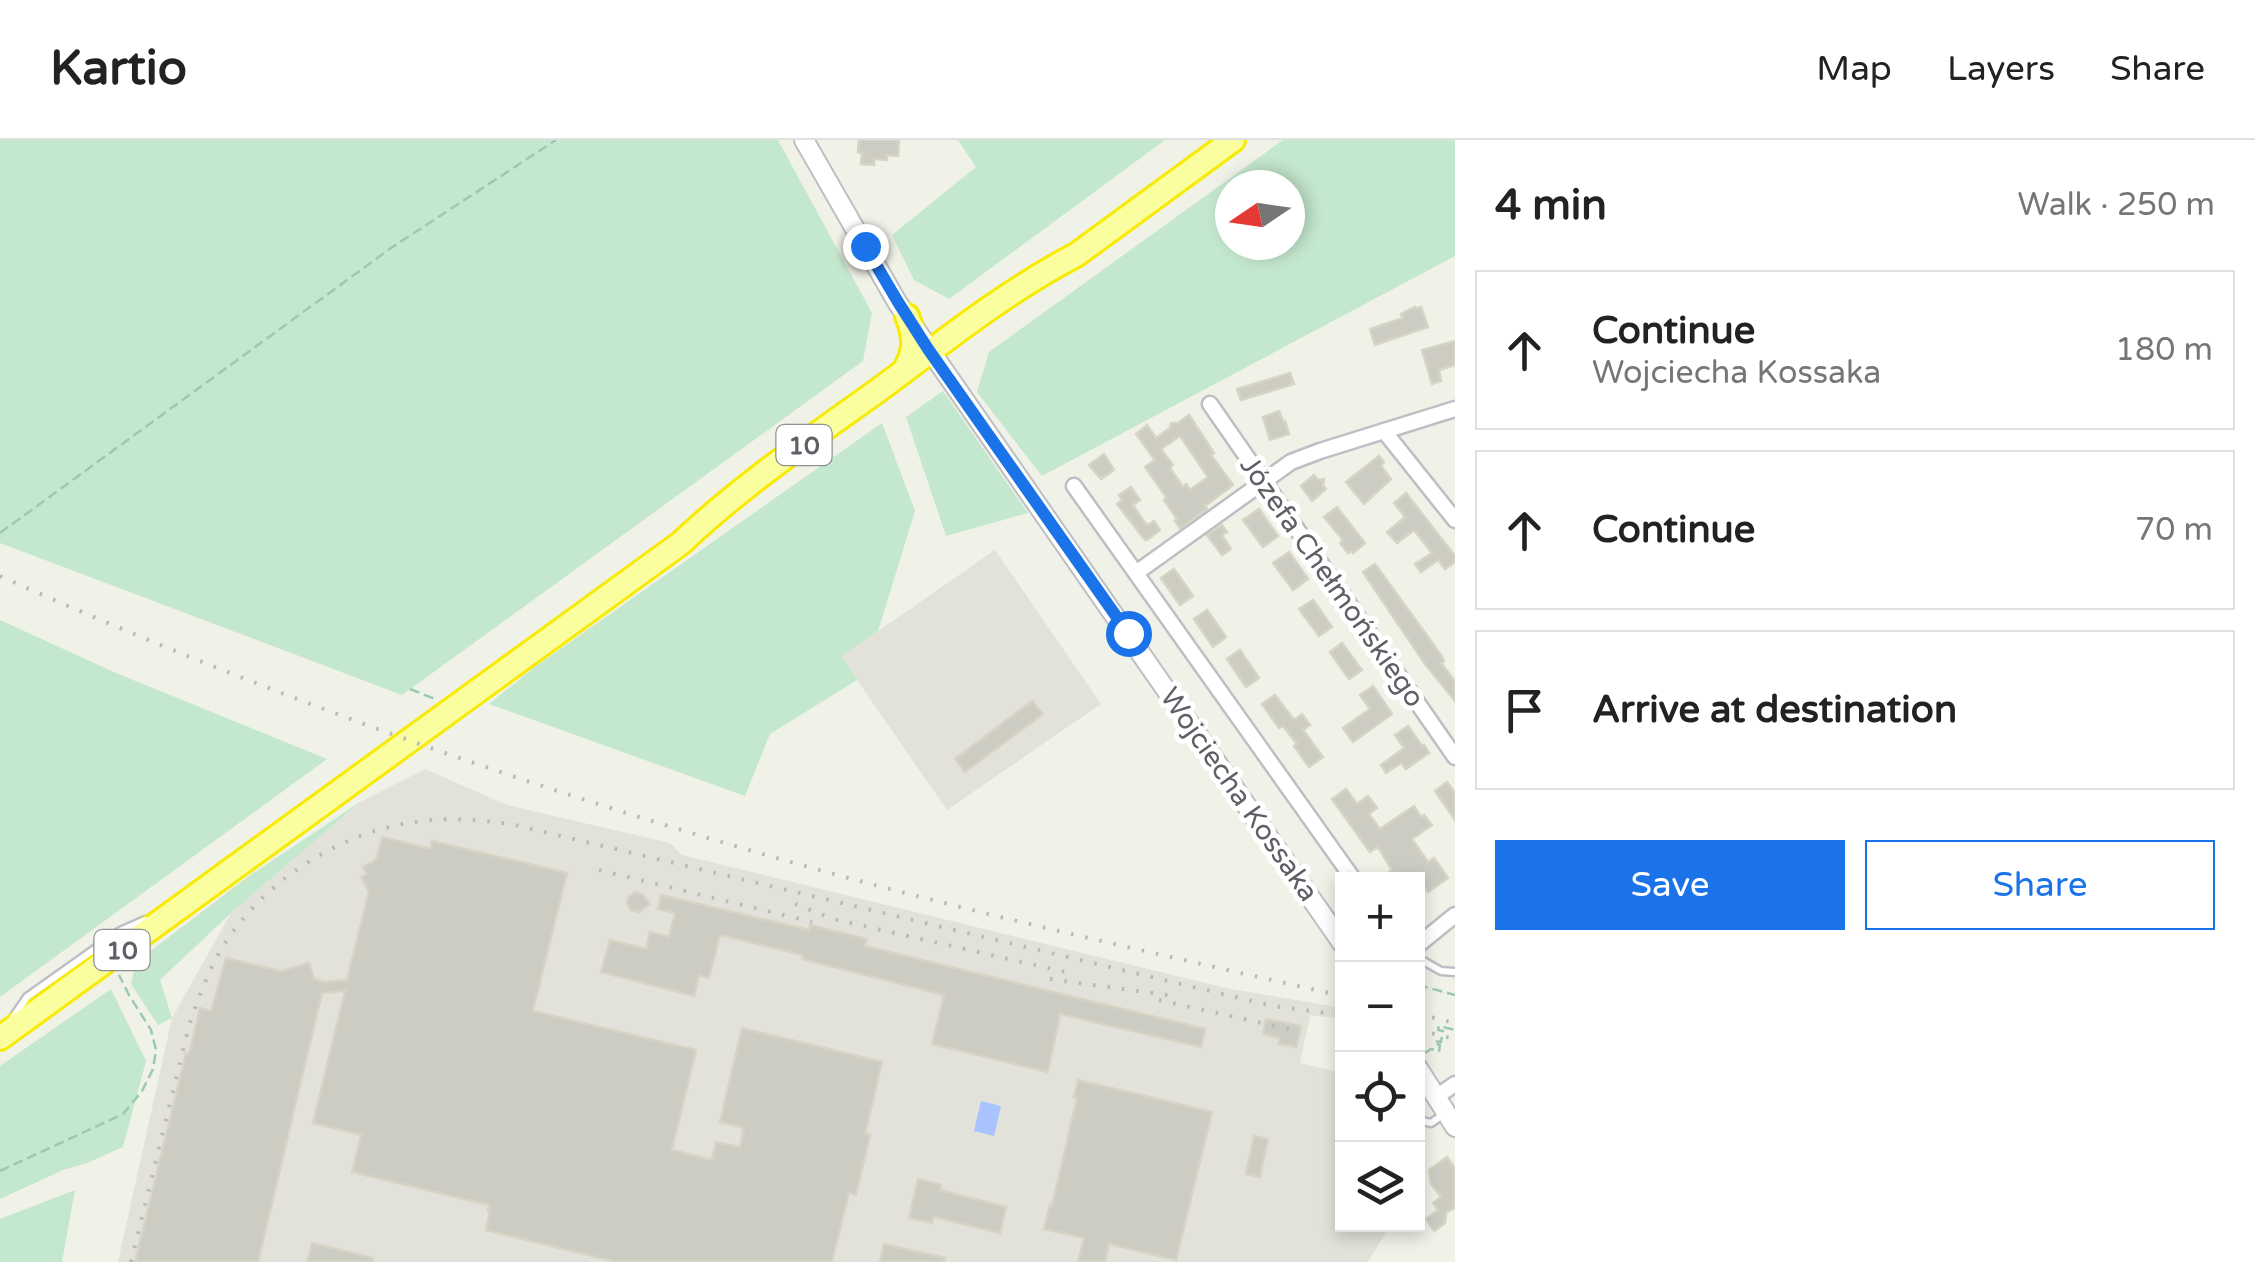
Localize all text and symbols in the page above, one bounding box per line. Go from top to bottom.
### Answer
text: Kartio [50,40,187,98]
text: Map [1816,48,1892,90]
text: Layers [1947,48,2055,90]
text: Share [2110,48,2205,90]
north arrow [1215,170,1305,260]
text: 4 min [1495,180,1607,231]
text: Walk · 250 m [2018,186,2215,224]
route end [843,224,889,270]
text: Continue [1592,308,1755,354]
icon: ahead [1497,323,1552,378]
text: 180 m [2115,331,2213,369]
text: Wojciecha Kossaka [1592,354,1881,392]
road number: 10 [776,425,832,465]
street label: Józefa Chełmońskiego [1233,449,1432,714]
icon: ahead [1497,503,1552,558]
text: Continue [1592,507,1755,553]
text: 70 m [2135,511,2213,549]
route start [1106,611,1152,657]
street label: Wojciecha Kossaka [1153,681,1326,908]
icon: arrive [1497,683,1552,738]
text: Arrive at destination [1592,687,1957,733]
button: Save [1495,840,1845,930]
button: Share [1865,840,2215,930]
map controls [1335,872,1425,1232]
button: + [1335,872,1425,962]
road number: 10 [94,930,150,970]
button: − [1335,962,1425,1052]
button: locate [1335,1052,1425,1142]
button: layers [1335,1142,1425,1232]

